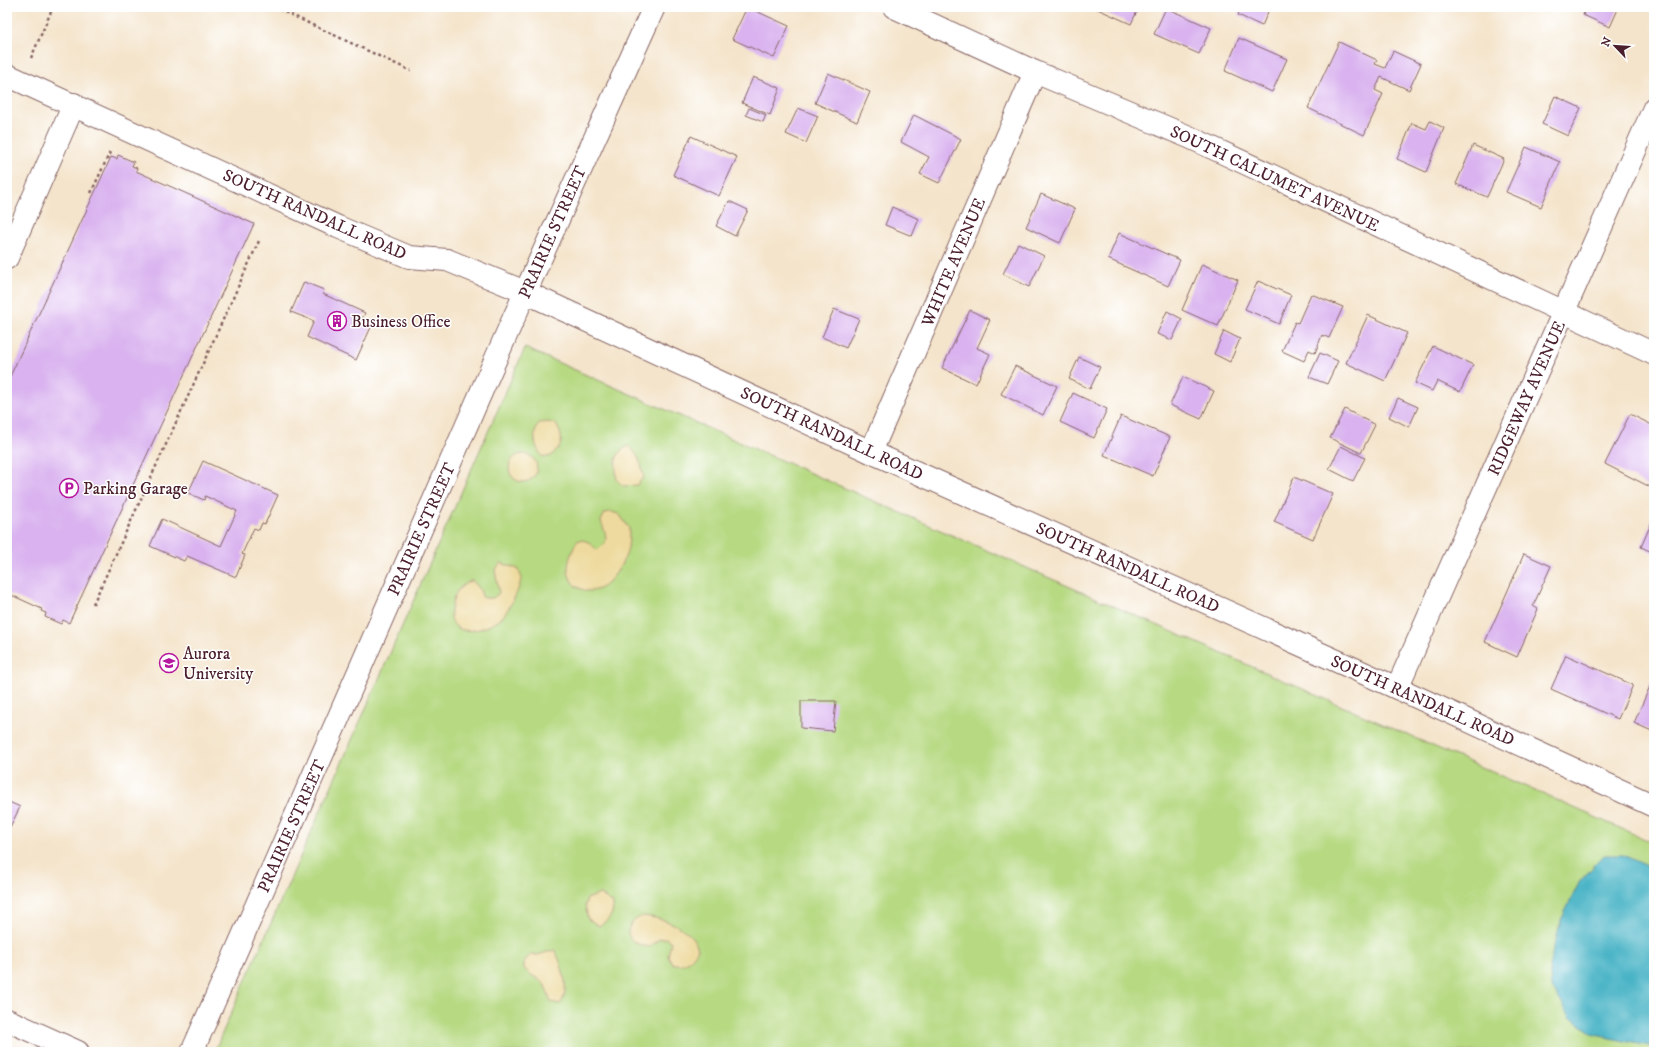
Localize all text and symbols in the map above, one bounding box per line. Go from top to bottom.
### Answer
north arrow [1595,26,1635,66]
text: N [1599,35,1615,49]
street label: SOUTH CALUMET AVENUE [1166,121,1383,237]
street label: PRAIRIE STREET [514,162,592,302]
street label: SOUTH RANDALL ROAD [219,164,410,265]
street label: WHITE AVENUE [917,195,991,331]
building icon: Business Office [326,310,348,332]
place label: Business Office [351,311,451,333]
street label: RIDGEWAY AVENUE [1483,318,1571,479]
street label: SOUTH RANDALL ROAD [737,382,926,486]
street label: PRAIRIE STREET [383,459,461,599]
parking icon: Parking Garage [58,477,80,499]
place label: Parking Garage [83,478,188,500]
street label: SOUTH RANDALL ROAD [1032,517,1223,618]
place label: Aurora University [183,643,254,685]
street label: SOUTH RANDALL ROAD [1327,650,1518,751]
school or university icon: Aurora University [158,652,180,674]
street label: PRAIRIE STREET [253,756,331,896]

